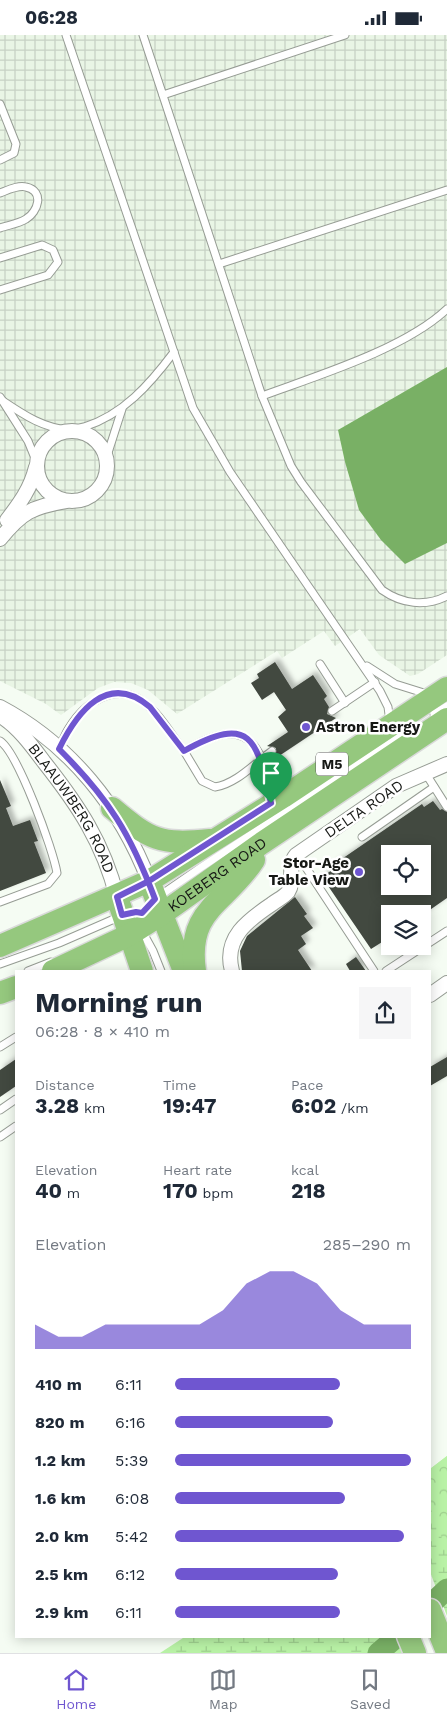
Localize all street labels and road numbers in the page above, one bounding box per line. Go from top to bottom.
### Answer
street label: BLAAUWBERG ROAD [24,740,118,876]
road number: M5 [316,753,348,776]
street label: DELTA ROAD [321,776,407,842]
street label: KOEBERG ROAD [164,834,270,916]

